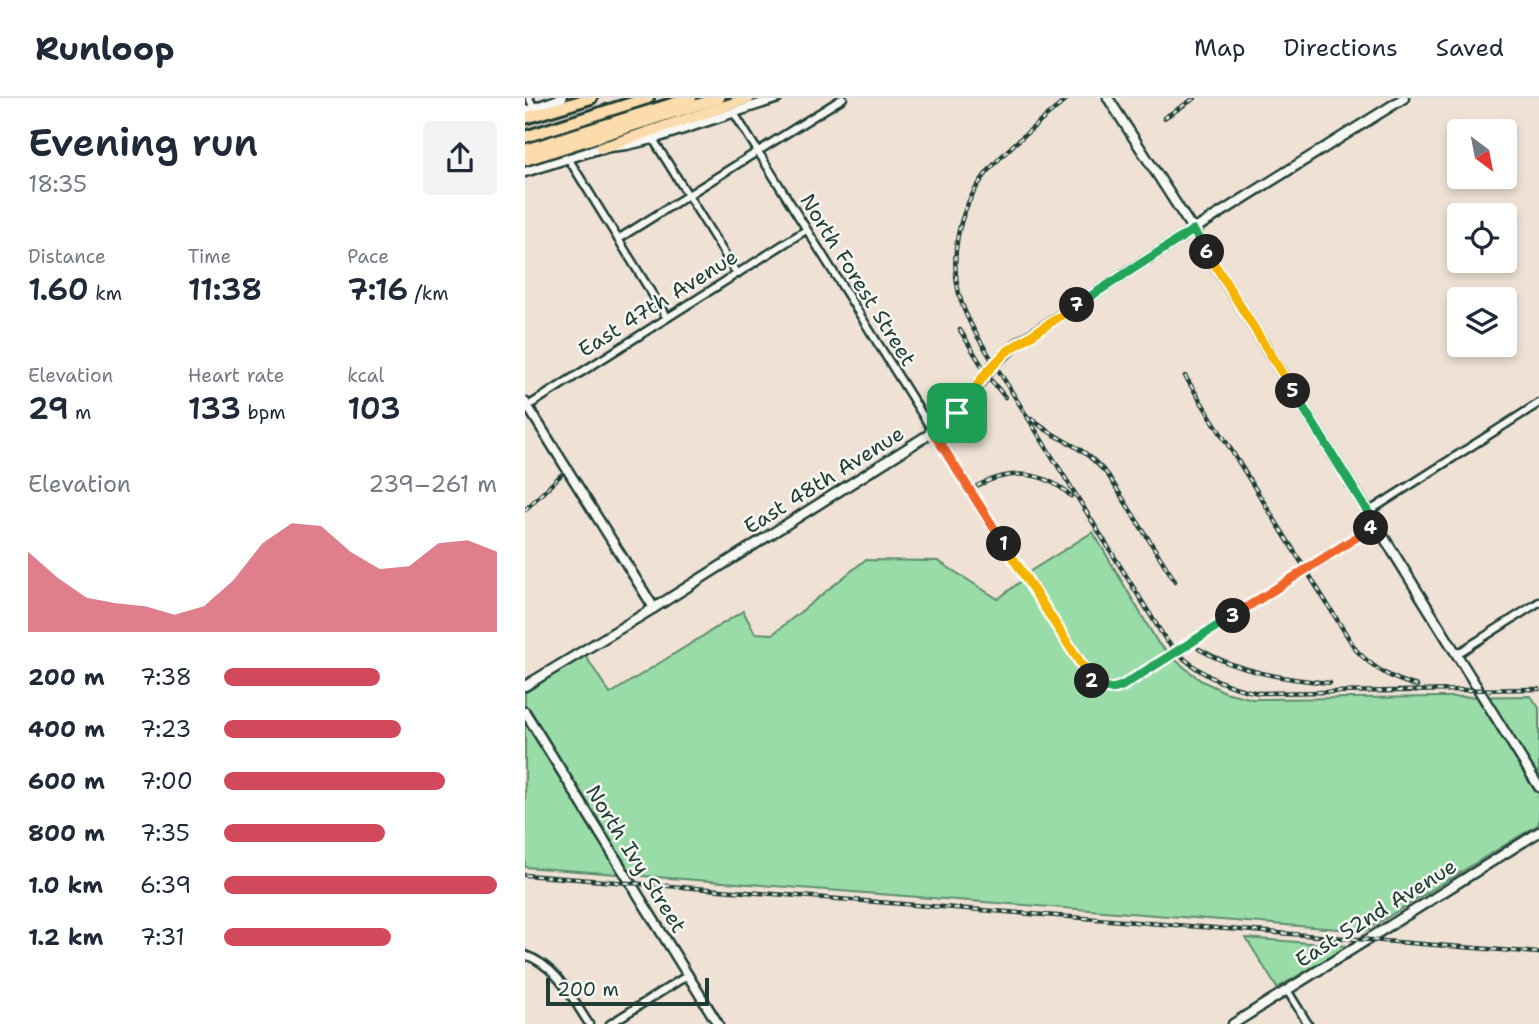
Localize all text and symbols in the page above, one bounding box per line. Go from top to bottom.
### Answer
text: Runloop [35,26,174,71]
text: Map [1194,32,1245,64]
text: Directions [1283,32,1398,64]
text: Saved [1436,32,1504,64]
text: Evening run [28,117,258,168]
north arrow [1447,119,1517,189]
map controls [1447,119,1517,357]
button: share [423,121,497,195]
text: 18:35 [28,169,87,199]
street label: North Forest Street [794,188,922,372]
button: locate [1447,203,1517,273]
pin: 6 [1189,234,1225,270]
text: 6 [1200,239,1213,264]
street label: East 47th Avenue [573,243,743,363]
text: Distance [28,244,106,269]
text: Time [188,244,231,269]
text: Pace [347,244,389,269]
text: 1.60 [28,269,89,310]
text: 11:38 [188,269,262,310]
text: 7:16 [347,269,408,310]
text: km [89,281,122,306]
text: /km [408,281,449,306]
button: layers [1447,287,1517,357]
pin: 7 [1059,288,1095,322]
text: 7 [1070,292,1083,317]
text: Elevation [28,363,113,388]
text: Heart rate [188,363,284,388]
text: kcal [347,363,384,388]
pin: 5 [1275,374,1311,408]
text: 5 [1287,378,1298,403]
pin [927,383,987,443]
text: 29 [28,388,69,429]
text: 133 [188,388,241,429]
text: 103 [347,388,401,429]
icon: arrive [938,394,976,432]
text: m [69,400,92,425]
text: bpm [241,400,286,425]
street label: East 48th Avenue [739,419,909,541]
text: Elevation [28,469,131,499]
text: 239–261 m [368,469,497,499]
pin: 4 [1353,510,1389,546]
text: 4 [1364,515,1377,540]
pin: 1 [987,526,1021,562]
text: 1 [999,531,1008,556]
pin: 3 [1215,598,1251,634]
text: 3 [1226,603,1239,628]
text: 200 m [28,662,105,692]
text: 7:38 [140,662,192,692]
pin: 2 [1075,664,1109,698]
text: 2 [1085,668,1098,693]
text: 400 m [28,714,105,744]
text: 7:23 [140,714,191,744]
text: 600 m [28,766,105,796]
text: 7:00 [140,766,193,796]
street label: North Ivy Street [579,780,693,938]
text: 800 m [28,818,105,848]
text: 7:35 [140,818,190,848]
street label: East 52nd Avenue [1290,852,1462,974]
text: 1.0 km [28,870,103,900]
text: 6:39 [140,870,191,900]
text: 1.2 km [28,922,104,952]
text: 7:31 [140,922,185,952]
scale bar [546,975,709,1007]
text: 200 m [557,977,619,1002]

